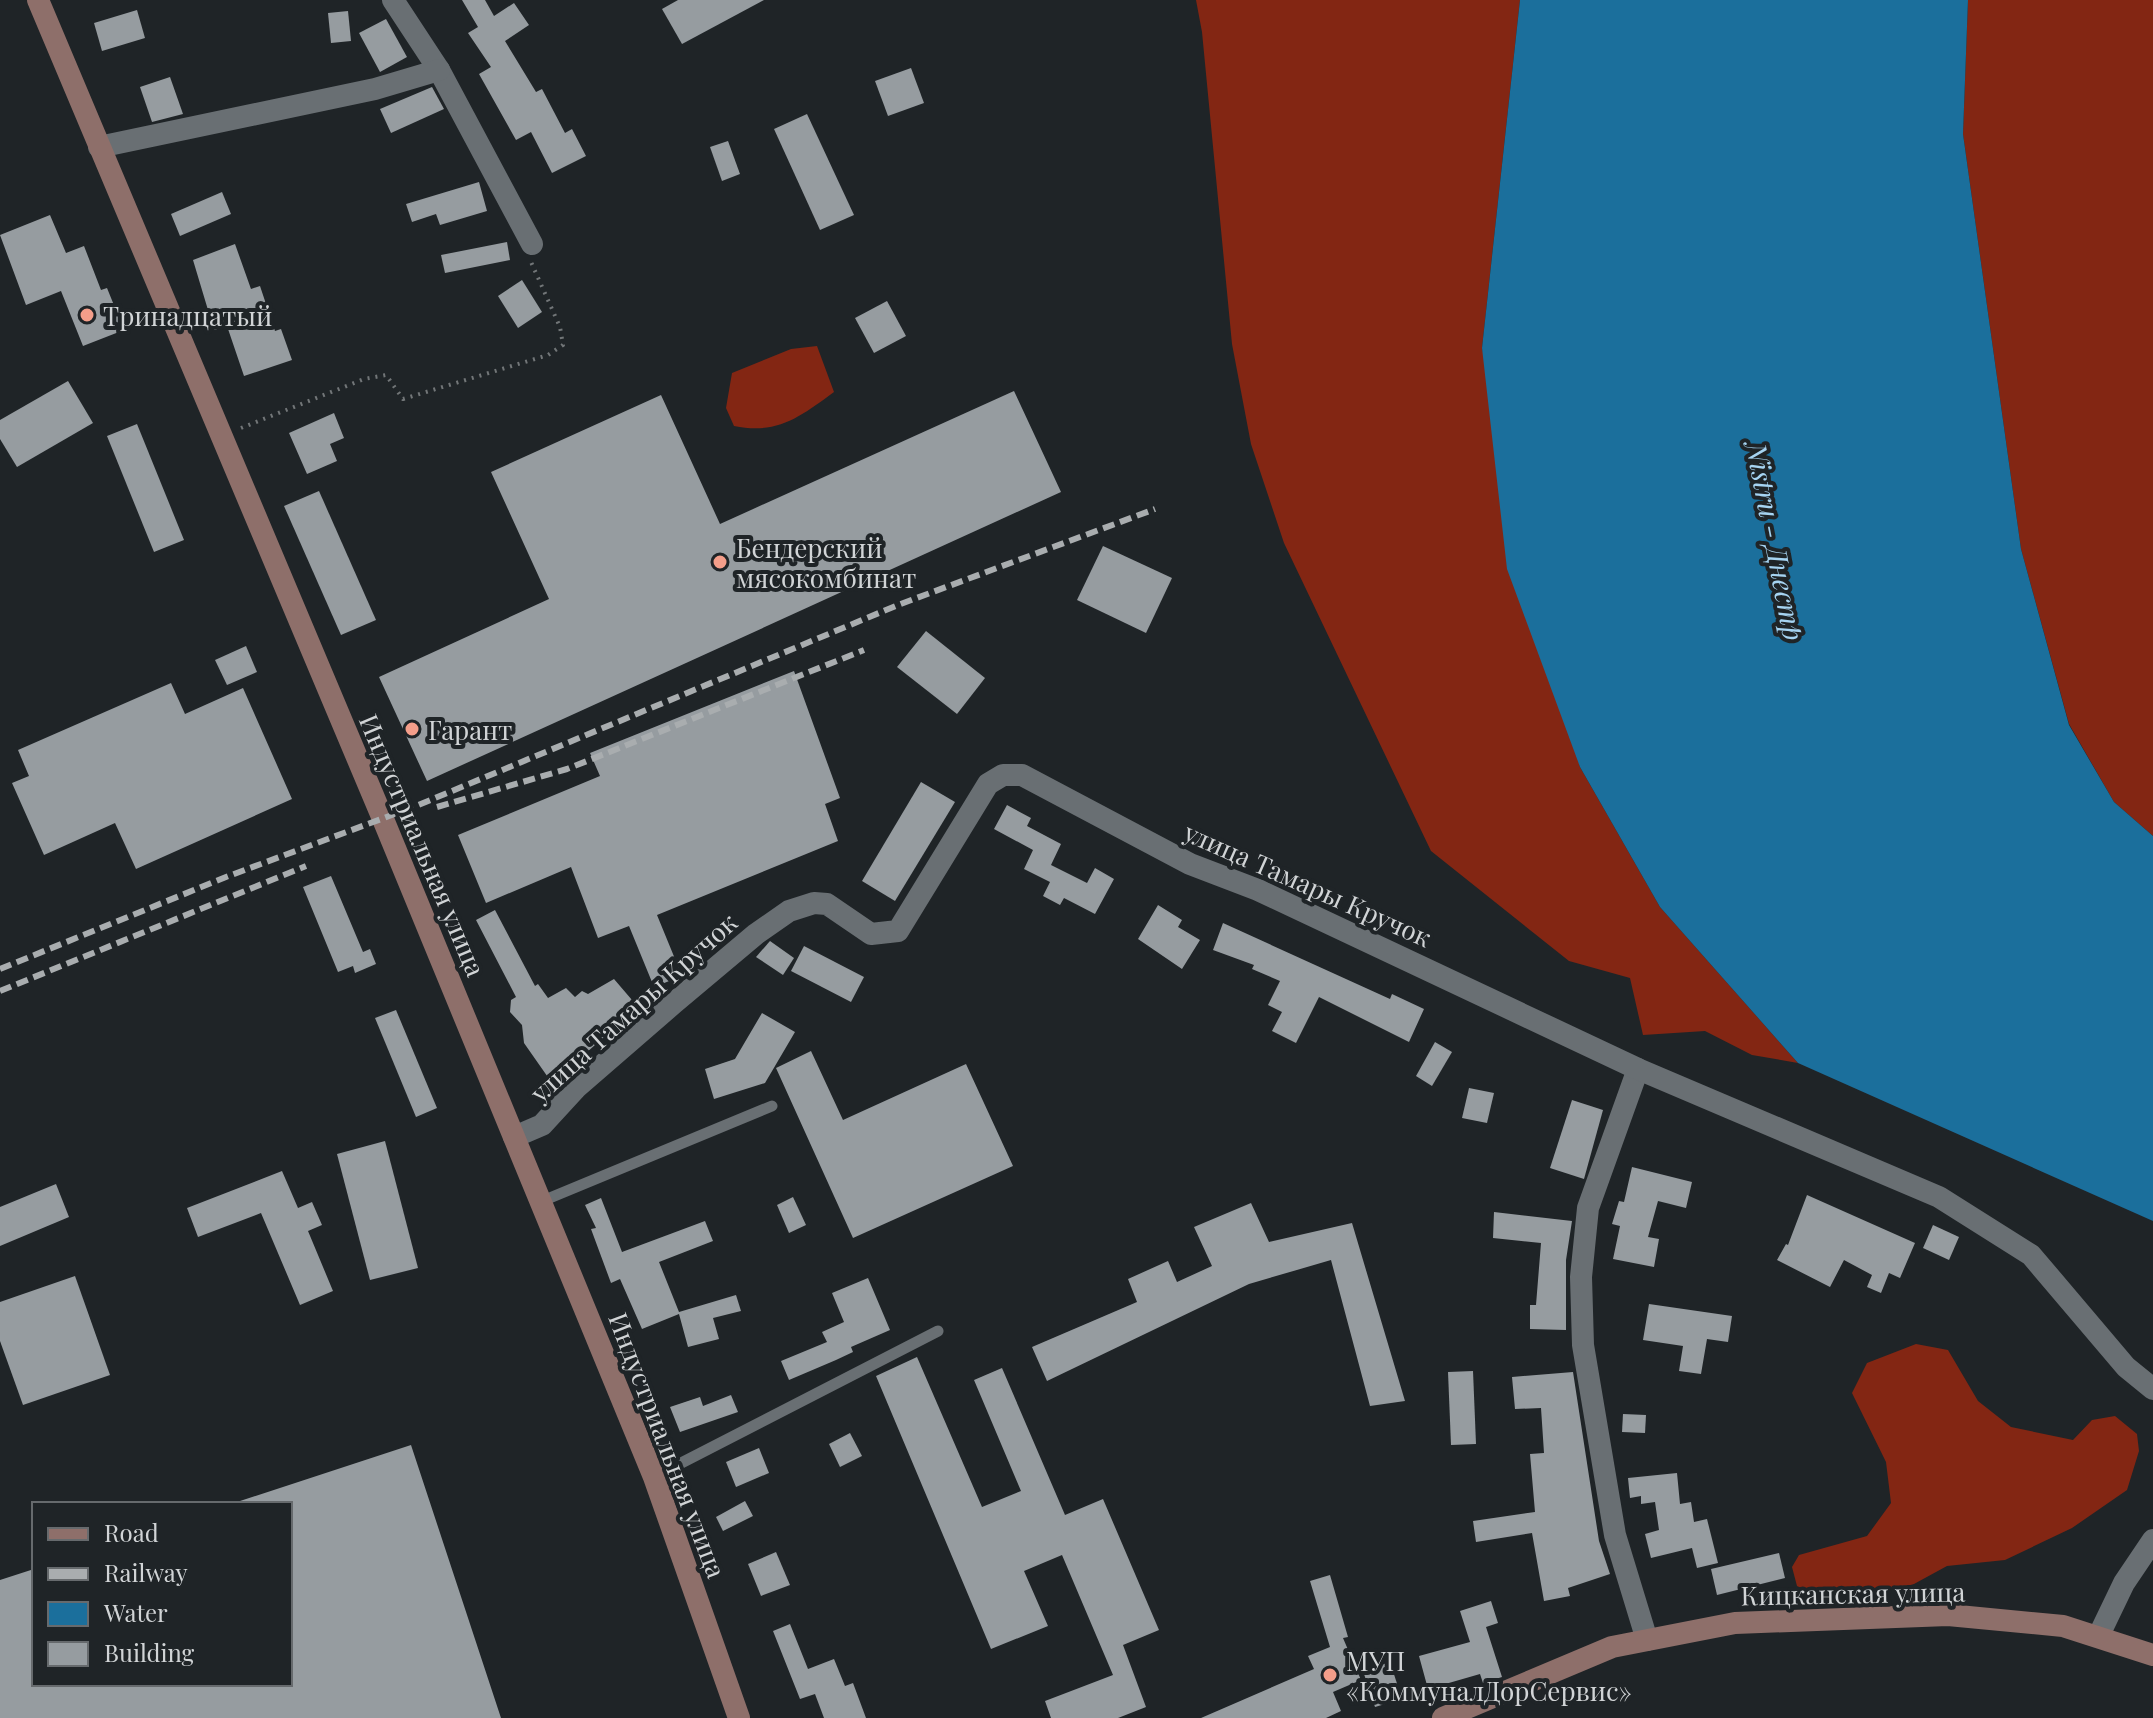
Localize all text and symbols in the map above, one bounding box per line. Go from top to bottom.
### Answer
place label: Тринадцатый [103,298,272,333]
marker: Тринадцатый [78,306,96,324]
water label: Nistru - Днестр [1738,436,1813,643]
place label: Бендерский мясокомбинат [736,530,916,595]
marker: Бендерский мясокомбинат [711,553,729,571]
street label: Индустриальная улица [352,709,494,981]
place label: Гарант [428,712,512,747]
marker: Гарант [403,720,421,738]
street label: улица Тамары Кручок [1178,813,1437,954]
street label: улица Тамары Кручок [521,904,744,1110]
street label: Индустриальная улица [601,1307,735,1583]
legend [32,1502,292,1686]
text: Road [104,1516,159,1548]
text: Railway [104,1556,188,1588]
street label: Кицканская улица [1740,1574,1966,1612]
text: Water [103,1596,168,1628]
text: Building [104,1636,195,1668]
place label: МУП «КоммуналДорСервис» [1346,1643,1632,1708]
marker: МУП «КоммуналДорСервис» [1321,1666,1339,1684]

